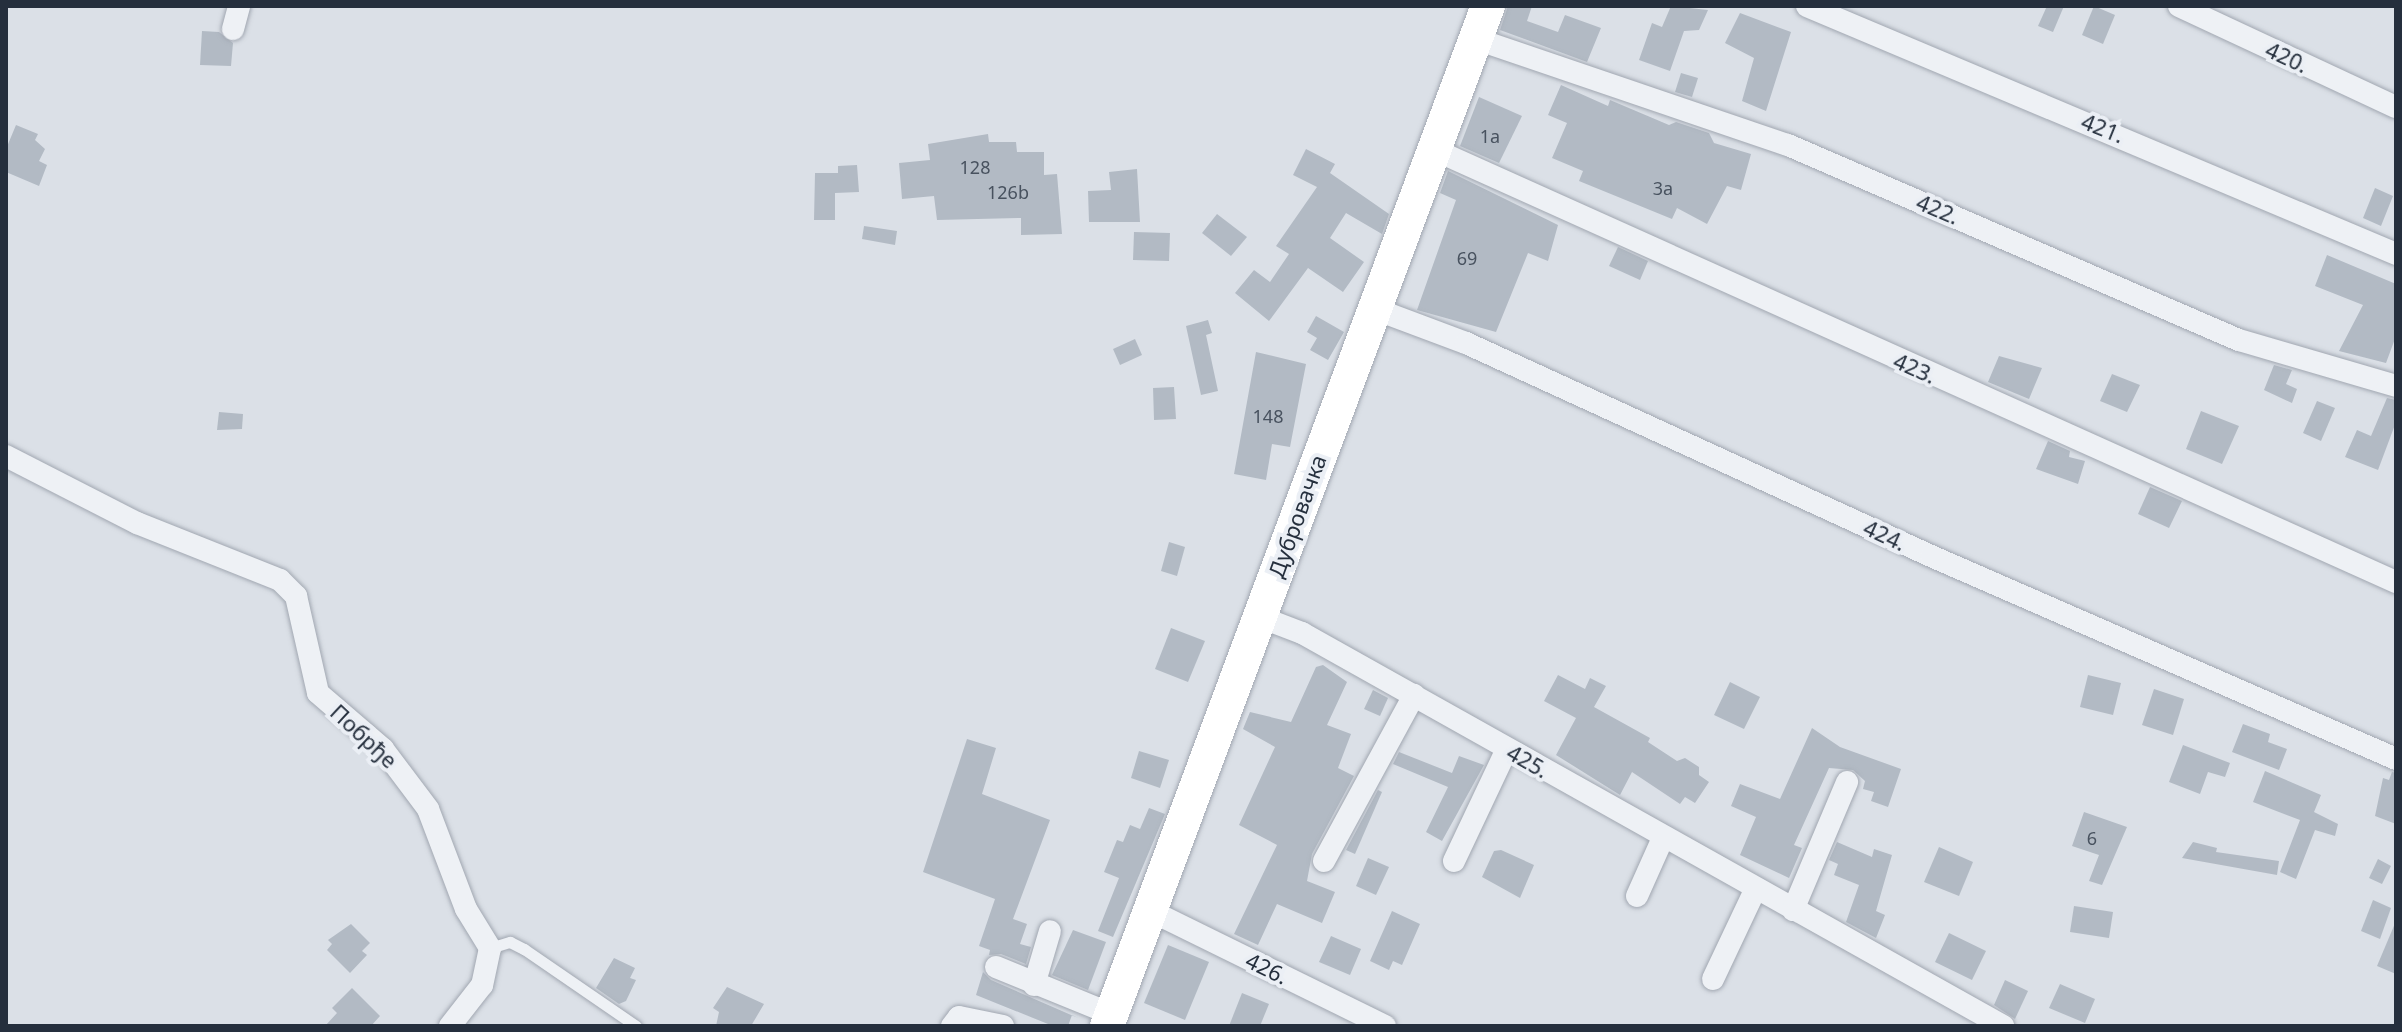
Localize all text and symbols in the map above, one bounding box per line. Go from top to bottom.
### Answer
street label: 420. [2262,36,2312,78]
street label: 421. [2078,108,2128,148]
house number: 1a [1480,125,1500,147]
house number: 128 [960,156,990,178]
house number: 3a [1653,177,1673,199]
house number: 126b [987,181,1029,203]
street label: 422. [1913,188,1963,230]
house number: 69 [1457,247,1477,269]
street label: 423. [1890,347,1940,389]
house number: 148 [1253,405,1283,427]
street label: Дубровачка [1263,451,1331,581]
street label: 424. [1860,514,1910,556]
street label: Побрђе [325,699,403,773]
street label: 425. [1502,739,1554,783]
house number: 6 [2087,827,2097,849]
street label: 426. [1242,947,1292,989]

